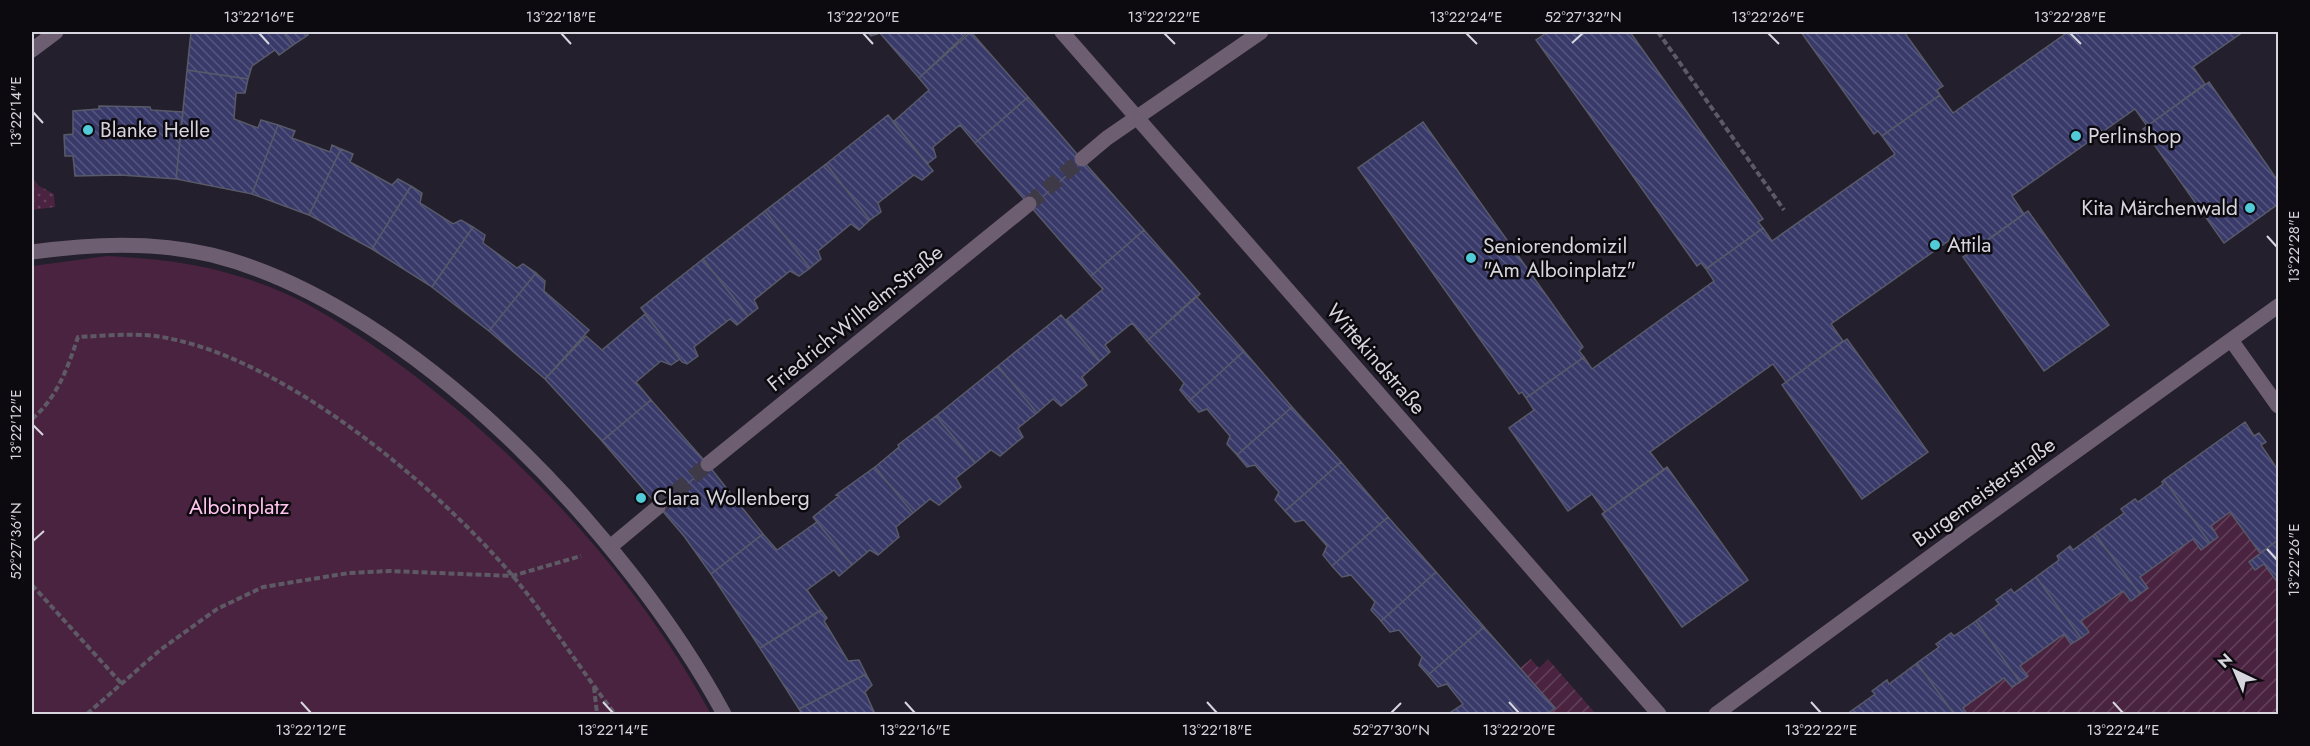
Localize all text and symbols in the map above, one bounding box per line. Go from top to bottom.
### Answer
text: 13°22'16"E [223,6,295,28]
text: 13°22'18"E [526,6,596,28]
text: 13°22'20"E [826,6,900,28]
text: 13°22'22"E [1128,6,1200,28]
text: 13°22'24"E [1430,6,1502,28]
text: 52°27'32"N [1544,6,1622,28]
text: 13°22'26"E [1732,6,1804,28]
text: 13°22'28"E [2034,6,2106,28]
text: 13°22'14"E [5,76,27,148]
place label: Blanke Helle [100,115,210,145]
place label: Perlinshop [2088,121,2181,151]
marker: Blanke Helle [81,123,95,137]
marker: Perlinshop [2069,129,2083,143]
place label: Kita Märchenwald [2081,193,2238,223]
marker: Kita Märchenwald [2243,201,2257,215]
text: 13°22'28"E [2283,211,2305,283]
place label: Attila [1947,230,1991,260]
place label: Seniorendomizil "Am Alboinplatz" [1483,231,1636,285]
street label: Friedrich-Wilhelm-Straße [761,237,950,398]
marker: Attila [1928,238,1942,252]
marker: Seniorendomizil "Am Alboinplatz" [1464,251,1478,265]
street label: Wittekindstraße [1319,297,1433,421]
text: 13°22'12"E [5,390,27,460]
street label: Burgemeisterstraße [1906,430,2062,554]
place label: Clara Wollenberg [653,483,810,513]
marker: Clara Wollenberg [634,491,648,505]
park label: Alboinplatz [189,492,289,522]
text: 52°27'36"N [5,502,27,580]
text: 13°22'26"E [2283,524,2305,596]
north arrow [2205,641,2265,701]
text: N [2212,648,2237,673]
text: 13°22'12"E [276,719,346,741]
text: 13°22'14"E [577,719,649,741]
text: 13°22'16"E [879,719,951,741]
text: 13°22'18"E [1182,719,1252,741]
text: 52°27'30"N [1352,719,1430,741]
text: 13°22'20"E [1482,719,1556,741]
text: 13°22'22"E [1785,719,1857,741]
text: 13°22'24"E [2087,719,2159,741]

